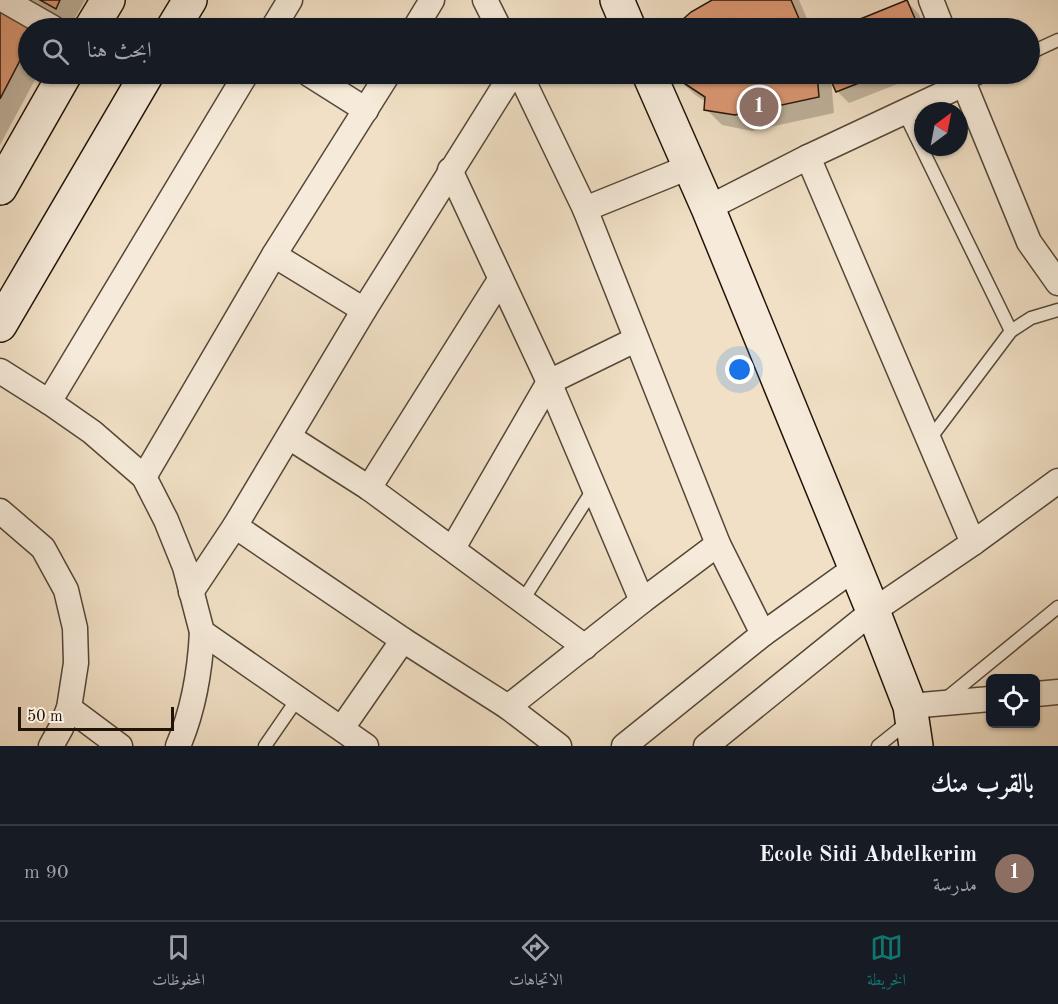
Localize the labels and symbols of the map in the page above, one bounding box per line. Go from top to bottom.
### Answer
pin: 1 [740,84,778,130]
north arrow [914,102,968,156]
your location [725,355,754,384]
scale bar [18,704,174,732]

